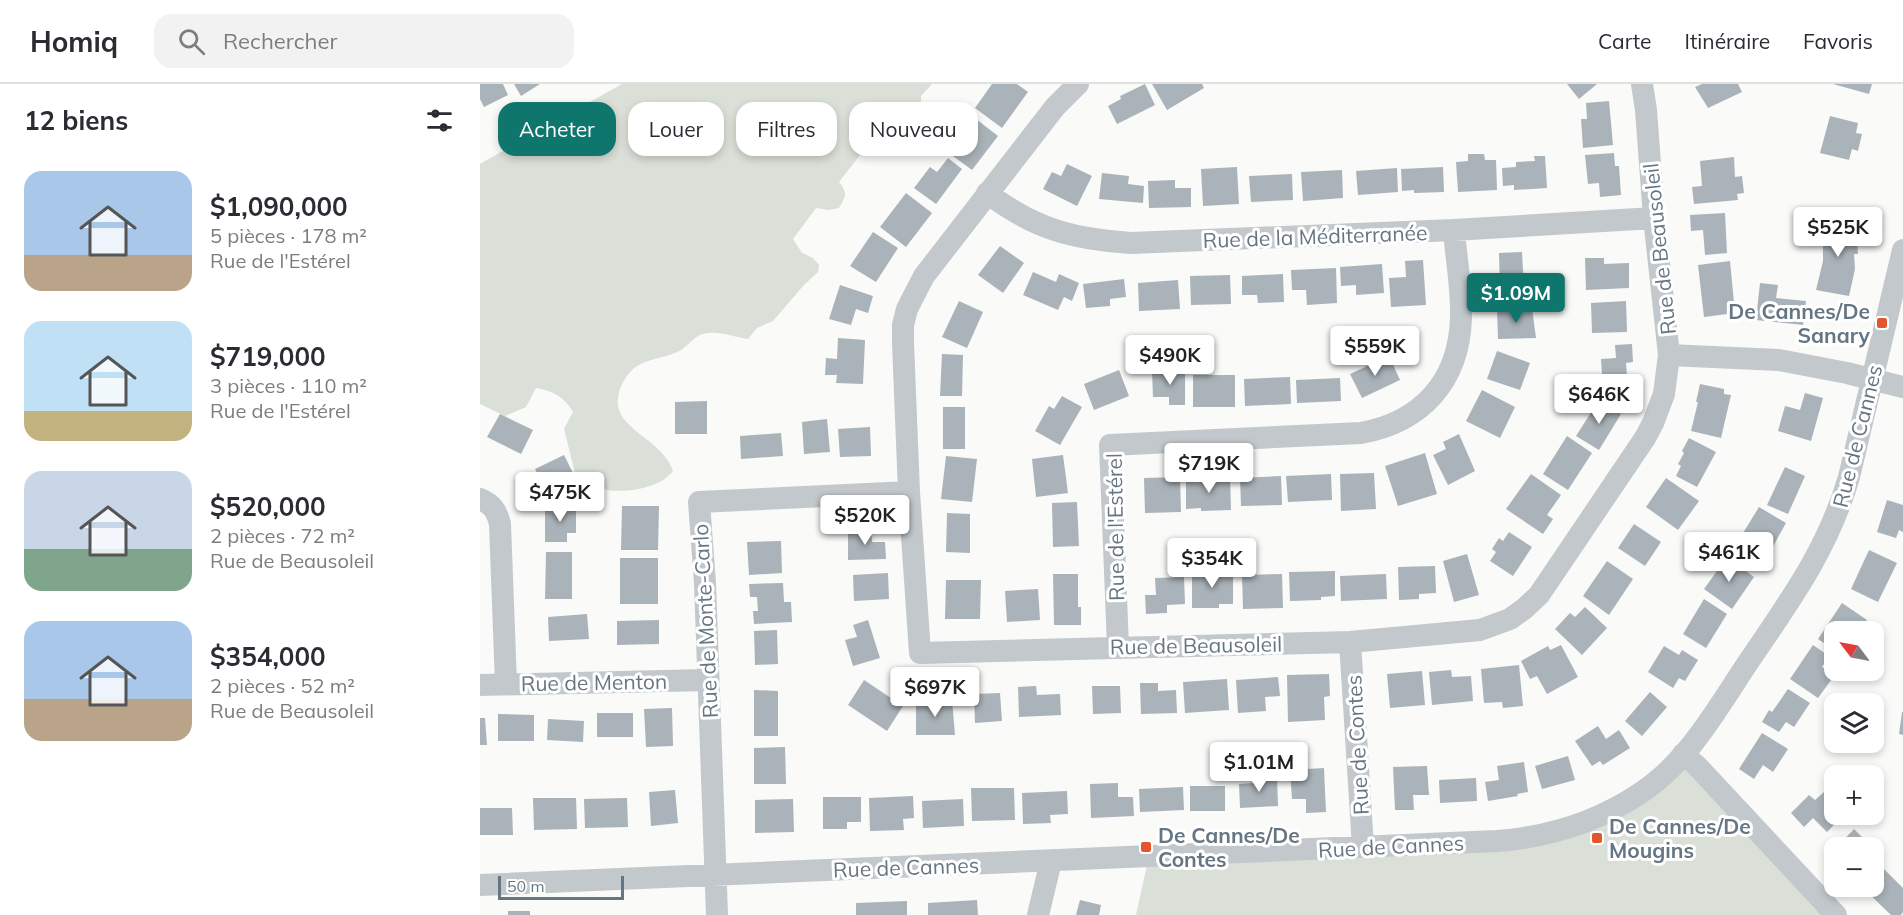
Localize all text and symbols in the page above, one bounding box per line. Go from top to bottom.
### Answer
search box [154,14,574,68]
text: Homiq [30,24,118,59]
icon: search [175,25,208,58]
text: Rechercher [223,27,337,55]
text: Carte [1598,28,1652,54]
text: Itinéraire [1685,28,1770,54]
text: Favoris [1803,28,1873,54]
chip: Acheter [498,102,616,156]
chip: Louer [628,102,724,156]
chip: Filtres [736,102,837,156]
chip: Nouveau [849,102,978,156]
text: 12 biens [24,104,128,137]
icon: filters [423,104,456,137]
street label: Rue de Beausoleil [1637,162,1681,336]
text: $1,090,000 [210,190,348,223]
icon: home [72,195,144,267]
pin: $525K [1796,207,1880,258]
text: $525K [1807,214,1869,239]
street label: Rue de la Méditerranée [1202,219,1428,253]
text: 5 pièces · 178 m² [210,223,367,248]
text: Rue de l'Estérel [210,248,351,273]
pin: $1.09M [1467,273,1565,324]
text: $1.09M [1481,280,1551,305]
place label: De Cannes/De Sanary [1728,298,1871,348]
marker: De Cannes/De Sanary [1875,316,1889,330]
pin: $559K [1333,326,1417,377]
text: $559K [1344,333,1406,358]
pin: $490K [1128,335,1212,386]
text: $719,000 [210,340,326,373]
text: $490K [1139,342,1201,367]
icon: home [72,345,144,417]
street label: Rue de Cannes [1827,362,1887,510]
text: 3 pièces · 110 m² [210,373,367,398]
pin: $646K [1557,374,1641,425]
text: $646K [1568,381,1630,406]
text: Rue de l'Estérel [210,398,351,423]
pin: $719K [1167,443,1251,494]
text: $719K [1178,450,1240,475]
street label: Rue de l'Estérel [1101,453,1129,601]
pin: $475K [518,472,602,523]
text: $475K [529,479,591,504]
text: $520,000 [210,490,326,523]
icon: home [72,495,144,567]
pin: $520K [823,495,907,546]
text: $520K [834,502,896,527]
text: 2 pièces · 72 m² [210,523,355,548]
street label: Rue de Monte-Carlo [687,523,723,719]
pin: $461K [1687,532,1771,583]
pin: $354K [1170,538,1254,589]
text: $461K [1698,539,1760,564]
text: $354K [1181,545,1243,570]
text: Rue de Beausoleil [210,548,374,573]
north arrow [1824,621,1884,681]
map controls [1824,621,1884,897]
street label: Rue de Beausoleil [1110,630,1282,660]
text: $354,000 [210,640,326,673]
icon: home [72,645,144,717]
pin: $697K [893,667,977,718]
street label: Rue de Menton [521,668,667,696]
text: 2 pièces · 52 m² [210,673,355,698]
text: $697K [904,674,966,699]
street label: Rue de Contes [1340,674,1374,816]
button: layers [1824,693,1884,753]
text: Rue de Beausoleil [210,698,374,723]
pin: $1.01M [1210,742,1308,793]
text: $1.01M [1224,749,1294,774]
button: + [1824,765,1884,825]
place label: De Cannes/De Mougins [1609,813,1751,863]
place label: De Cannes/De Contes [1158,822,1300,872]
street label: Rue de Cannes [1317,829,1465,863]
marker: De Cannes/De Mougins [1590,831,1604,845]
button: − [1824,837,1884,897]
marker: De Cannes/De Contes [1139,840,1153,854]
street label: Rue de Cannes [833,851,979,883]
scale bar [498,873,624,900]
text: 50 m [507,876,544,896]

